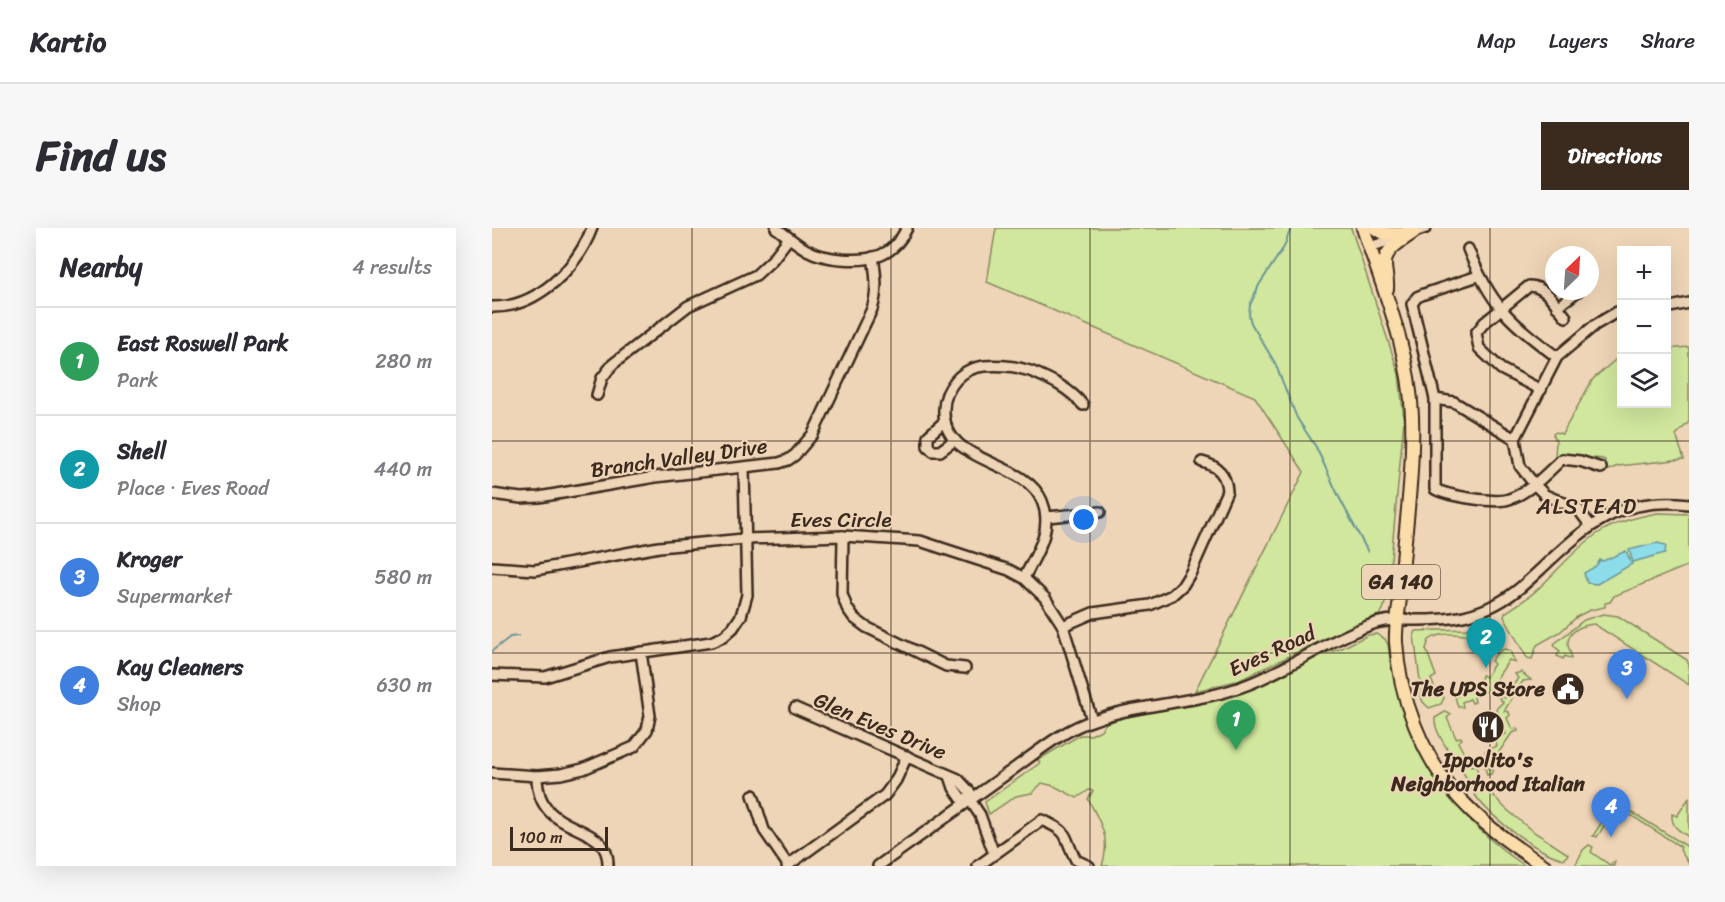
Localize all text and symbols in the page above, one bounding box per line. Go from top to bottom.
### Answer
text: Kartio [30,17,106,66]
text: Map [1477,22,1516,60]
text: Layers [1549,22,1608,60]
text: Share [1641,22,1695,60]
text: Find us [36,119,166,193]
button: Directions [1541,122,1689,190]
text: Nearby [60,244,142,290]
north arrow [1545,246,1599,300]
map controls [1617,246,1671,408]
button: + [1617,246,1671,300]
text: 4 results [352,250,432,285]
button: − [1617,300,1671,354]
text: East Roswell Park [117,324,288,363]
text: 1 [75,344,84,379]
text: 280 m [375,344,432,379]
button: layers [1617,354,1671,408]
text: Park [117,363,158,398]
street label: Branch Valley Drive [588,427,770,489]
text: Shell [117,432,166,471]
text: 2 [74,452,85,487]
text: 440 m [374,452,432,487]
text: Place · Eves Road [117,471,269,506]
district label: ALSTEAD [1536,487,1637,526]
street label: Eves Circle [790,501,892,539]
your location [1069,505,1098,534]
text: Kroger [117,540,182,579]
text: 3 [74,560,85,595]
text: 580 m [375,560,432,595]
road number: GA 140 [1362,565,1440,599]
text: Supermarket [117,579,232,614]
street label: Eves Road [1222,613,1324,688]
pin: 2 [1466,618,1506,668]
text: Kay Cleaners [117,648,243,687]
pin: 3 [1608,650,1646,699]
text: 4 [73,668,86,703]
text: 630 m [376,668,432,703]
place label: The UPS Store [1411,670,1545,708]
public building icon: The UPS Store [1550,671,1586,707]
street label: Glen Eves Drive [807,681,953,771]
text: Shop [117,687,161,722]
pin: 1 [1216,700,1256,750]
restaurant icon: Ippolito's Neighborhood Italian [1470,709,1506,745]
place label: Ippolito's Neighborhood Italian [1390,741,1585,803]
pin: 4 [1592,788,1630,837]
text: 100 m [519,823,563,852]
scale bar [510,824,608,852]

